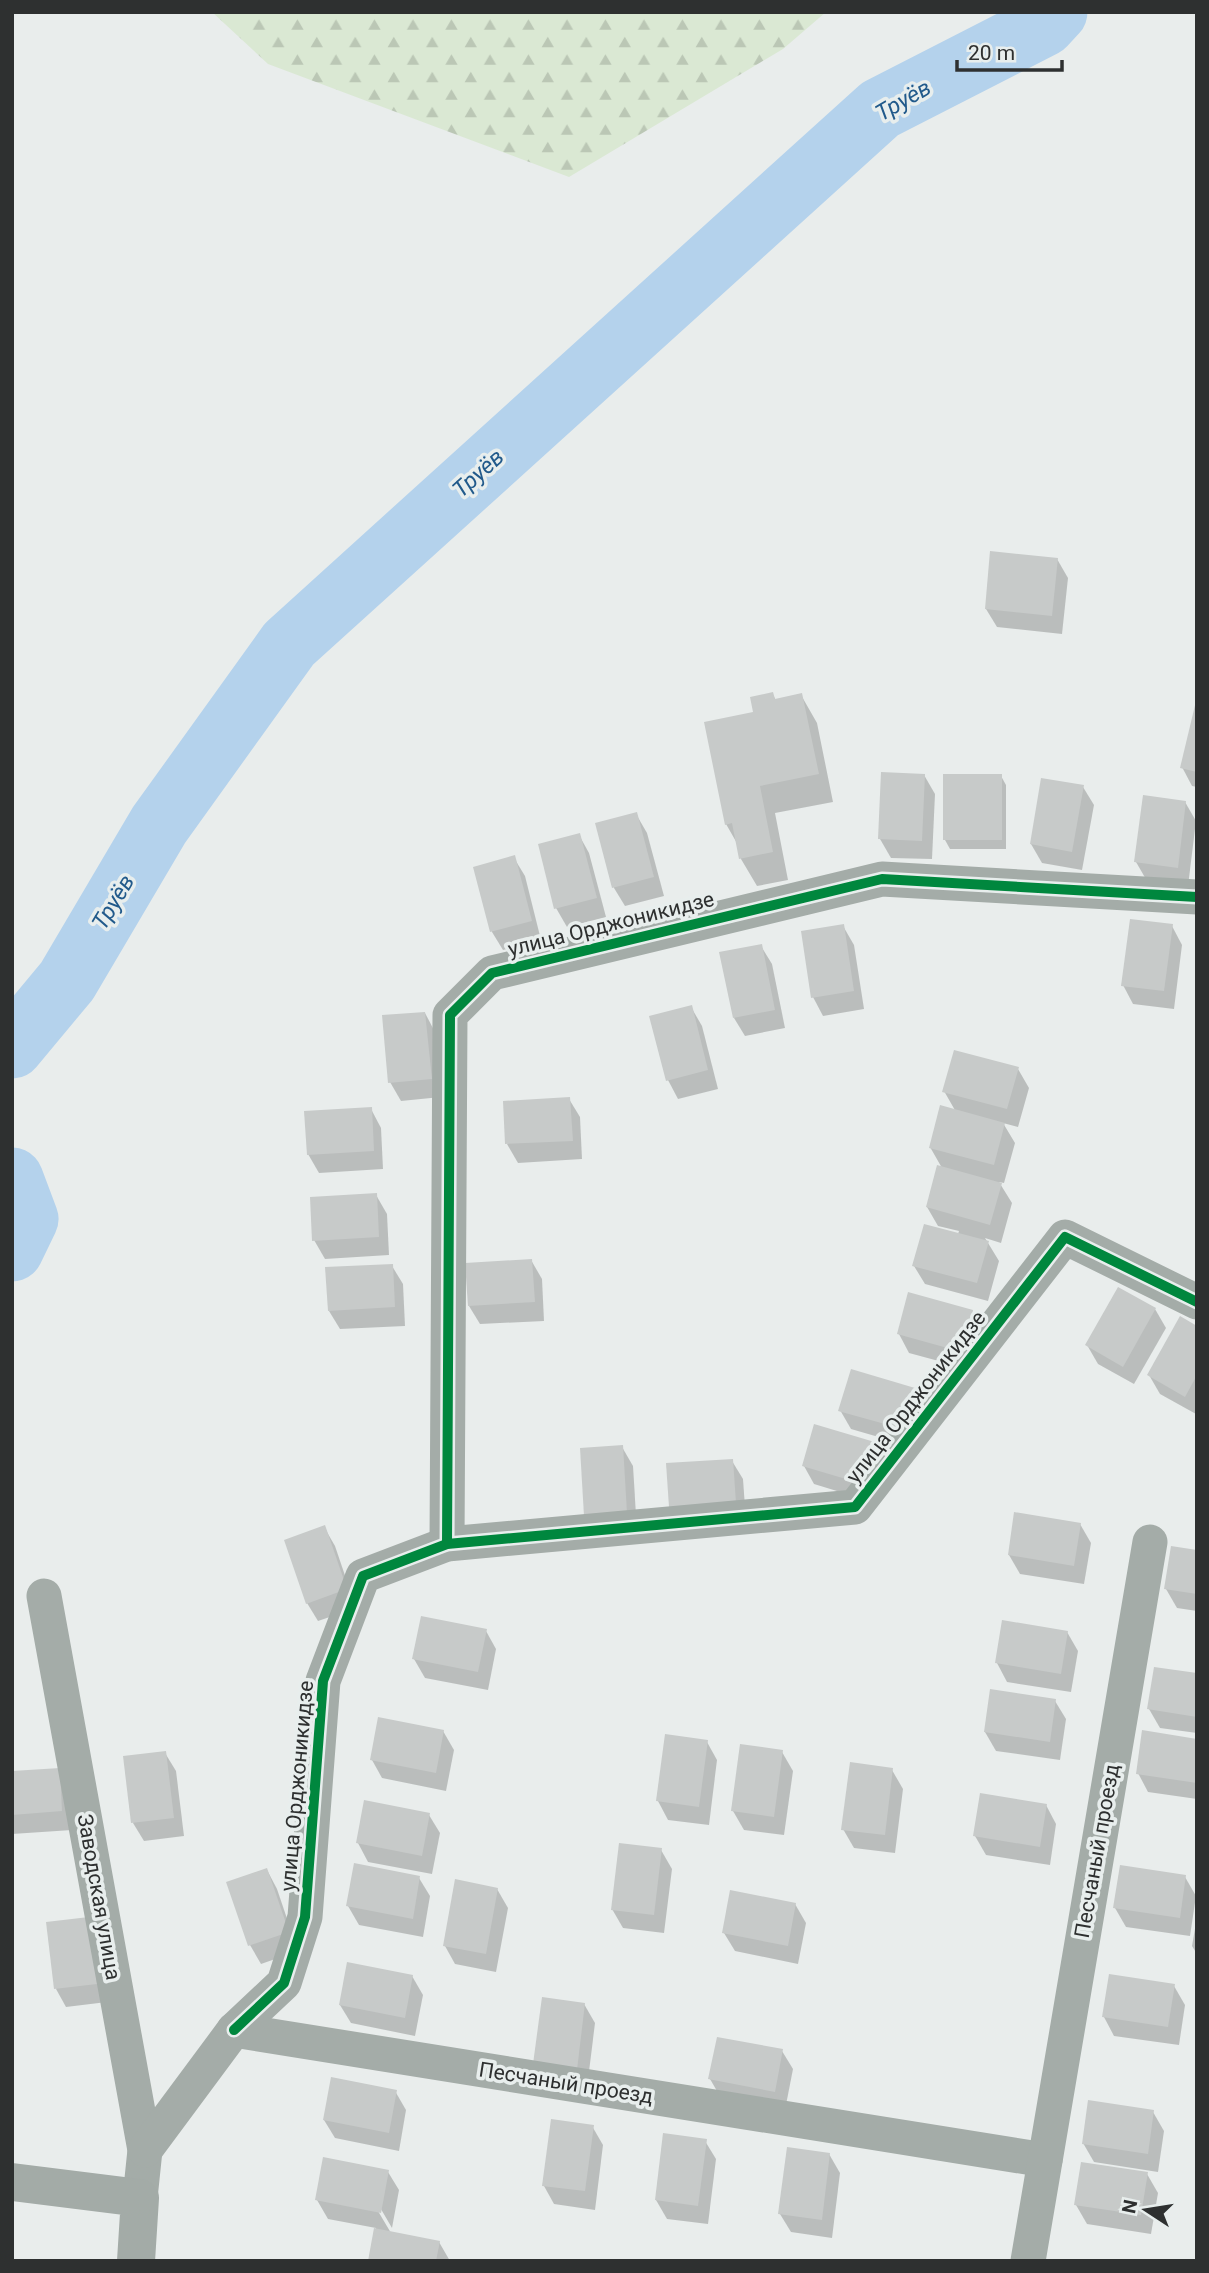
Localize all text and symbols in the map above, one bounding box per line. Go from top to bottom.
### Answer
scale bar [957,28,1062,72]
text: 20 m [968,41,1015,65]
water label: Труёв [871,74,936,127]
water label: Труёв [447,443,509,503]
water label: Труёв [87,870,140,935]
street label: улица Орджоникидзе [505,887,717,961]
street label: улица Орджоникидзе [841,1306,991,1488]
street label: улица Орджоникидзе [276,1680,318,1892]
street label: Песчаный проезд [1070,1762,1124,1940]
street label: Заводская улица [73,1812,125,1982]
street label: Песчаный проезд [477,2057,655,2109]
north arrow [1111,2175,1181,2245]
text: N [1117,2198,1143,2216]

